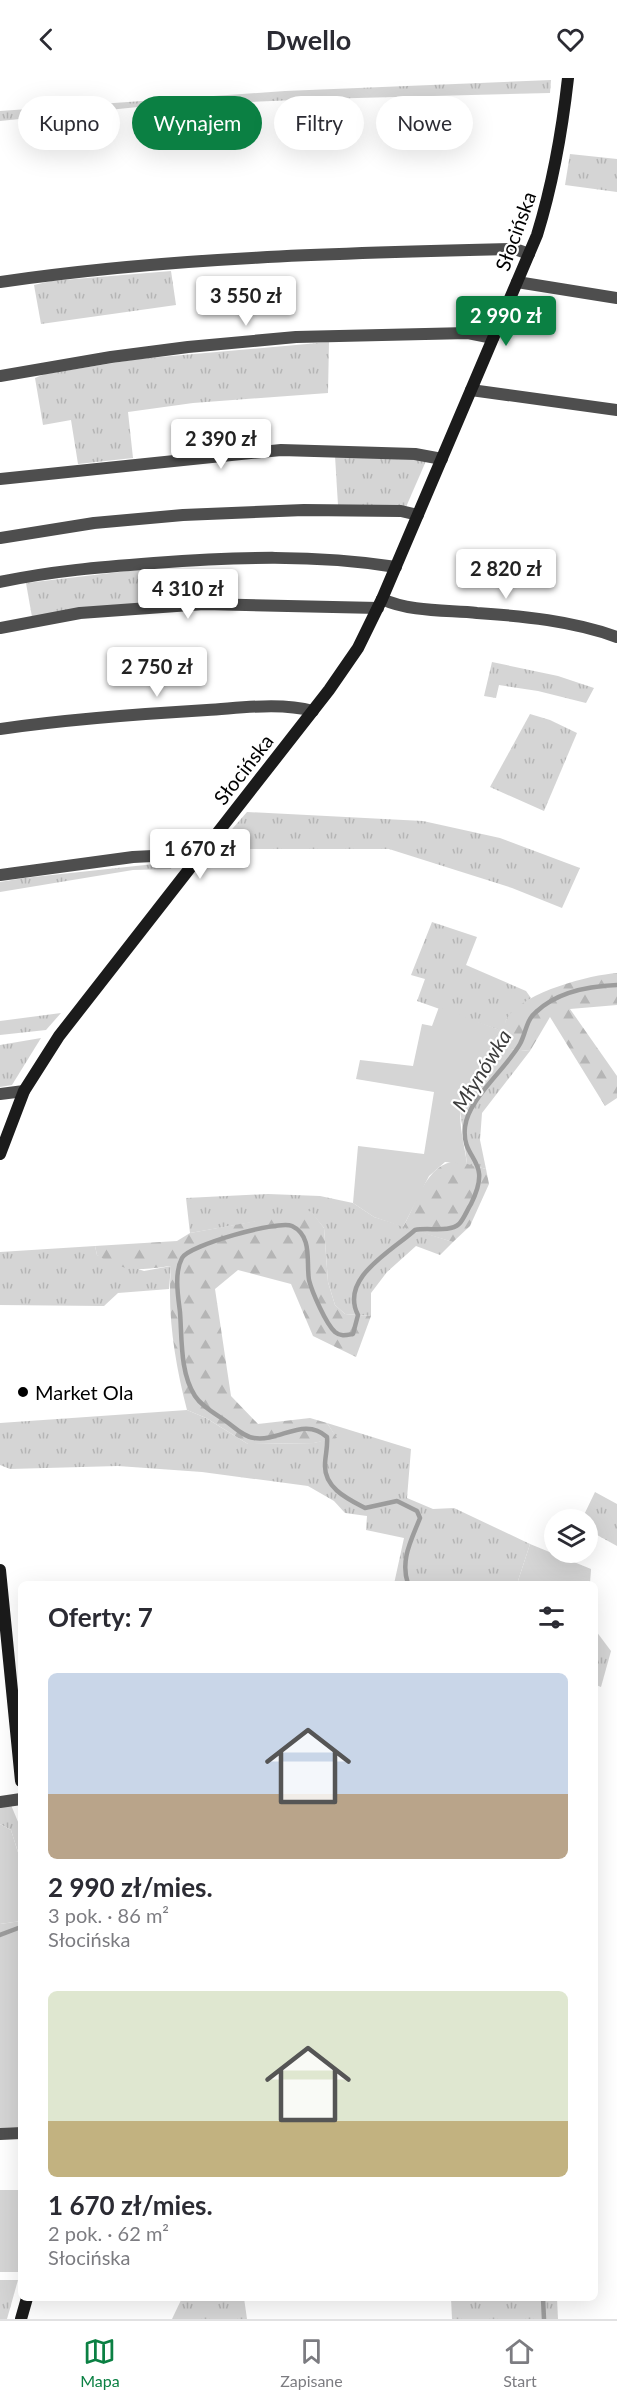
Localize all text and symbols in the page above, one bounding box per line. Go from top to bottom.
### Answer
icon: back [30,23,63,56]
text: Dwello [266,23,351,56]
icon: heart [554,23,587,56]
chip: Kupno [18,96,120,150]
chip: Wynajem [132,96,262,150]
chip: Filtry [274,96,364,150]
chip: Nowe [376,96,473,150]
street label: Słocińska [490,188,540,274]
pin: 3 550 zł [184,276,308,327]
text: 3 550 zł [210,283,282,307]
pin: 2 990 zł [444,296,568,347]
text: 2 990 zł [470,303,542,327]
pin: 2 390 zł [159,419,283,470]
text: 2 390 zł [185,426,257,450]
pin: 2 820 zł [444,549,568,600]
text: 2 820 zł [470,556,542,580]
pin: 4 310 zł [126,569,250,620]
text: 4 310 zł [152,576,224,600]
pin: 2 750 zł [95,647,219,698]
text: 2 750 zł [121,654,193,678]
street label: Słocińska [208,729,278,809]
pin: 1 670 zł [138,829,262,880]
text: 1 670 zł [164,836,236,860]
water label: Młynówka [446,1025,516,1115]
place label: Market Ola [35,1380,133,1404]
marker: Market Ola [16,1385,30,1399]
map controls [544,1509,598,1563]
button: layers [544,1509,598,1563]
text: Oferty: 7 [48,1601,153,1633]
icon: filters [535,1601,568,1634]
icon: home [254,1712,362,1820]
text: 2 990 zł/mies. [48,1871,213,1903]
text: 3 pok. · 86 m² [48,1903,169,1927]
text: Słocińska [48,1927,130,1951]
icon: home [254,2030,362,2138]
text: 1 670 zł/mies. [48,2189,213,2221]
text: 2 pok. · 62 m² [48,2221,169,2245]
text: Słocińska [48,2245,130,2269]
tab: Mapa [80,2335,120,2390]
tab: Zapisane [280,2335,343,2390]
tab: Start [503,2335,537,2390]

